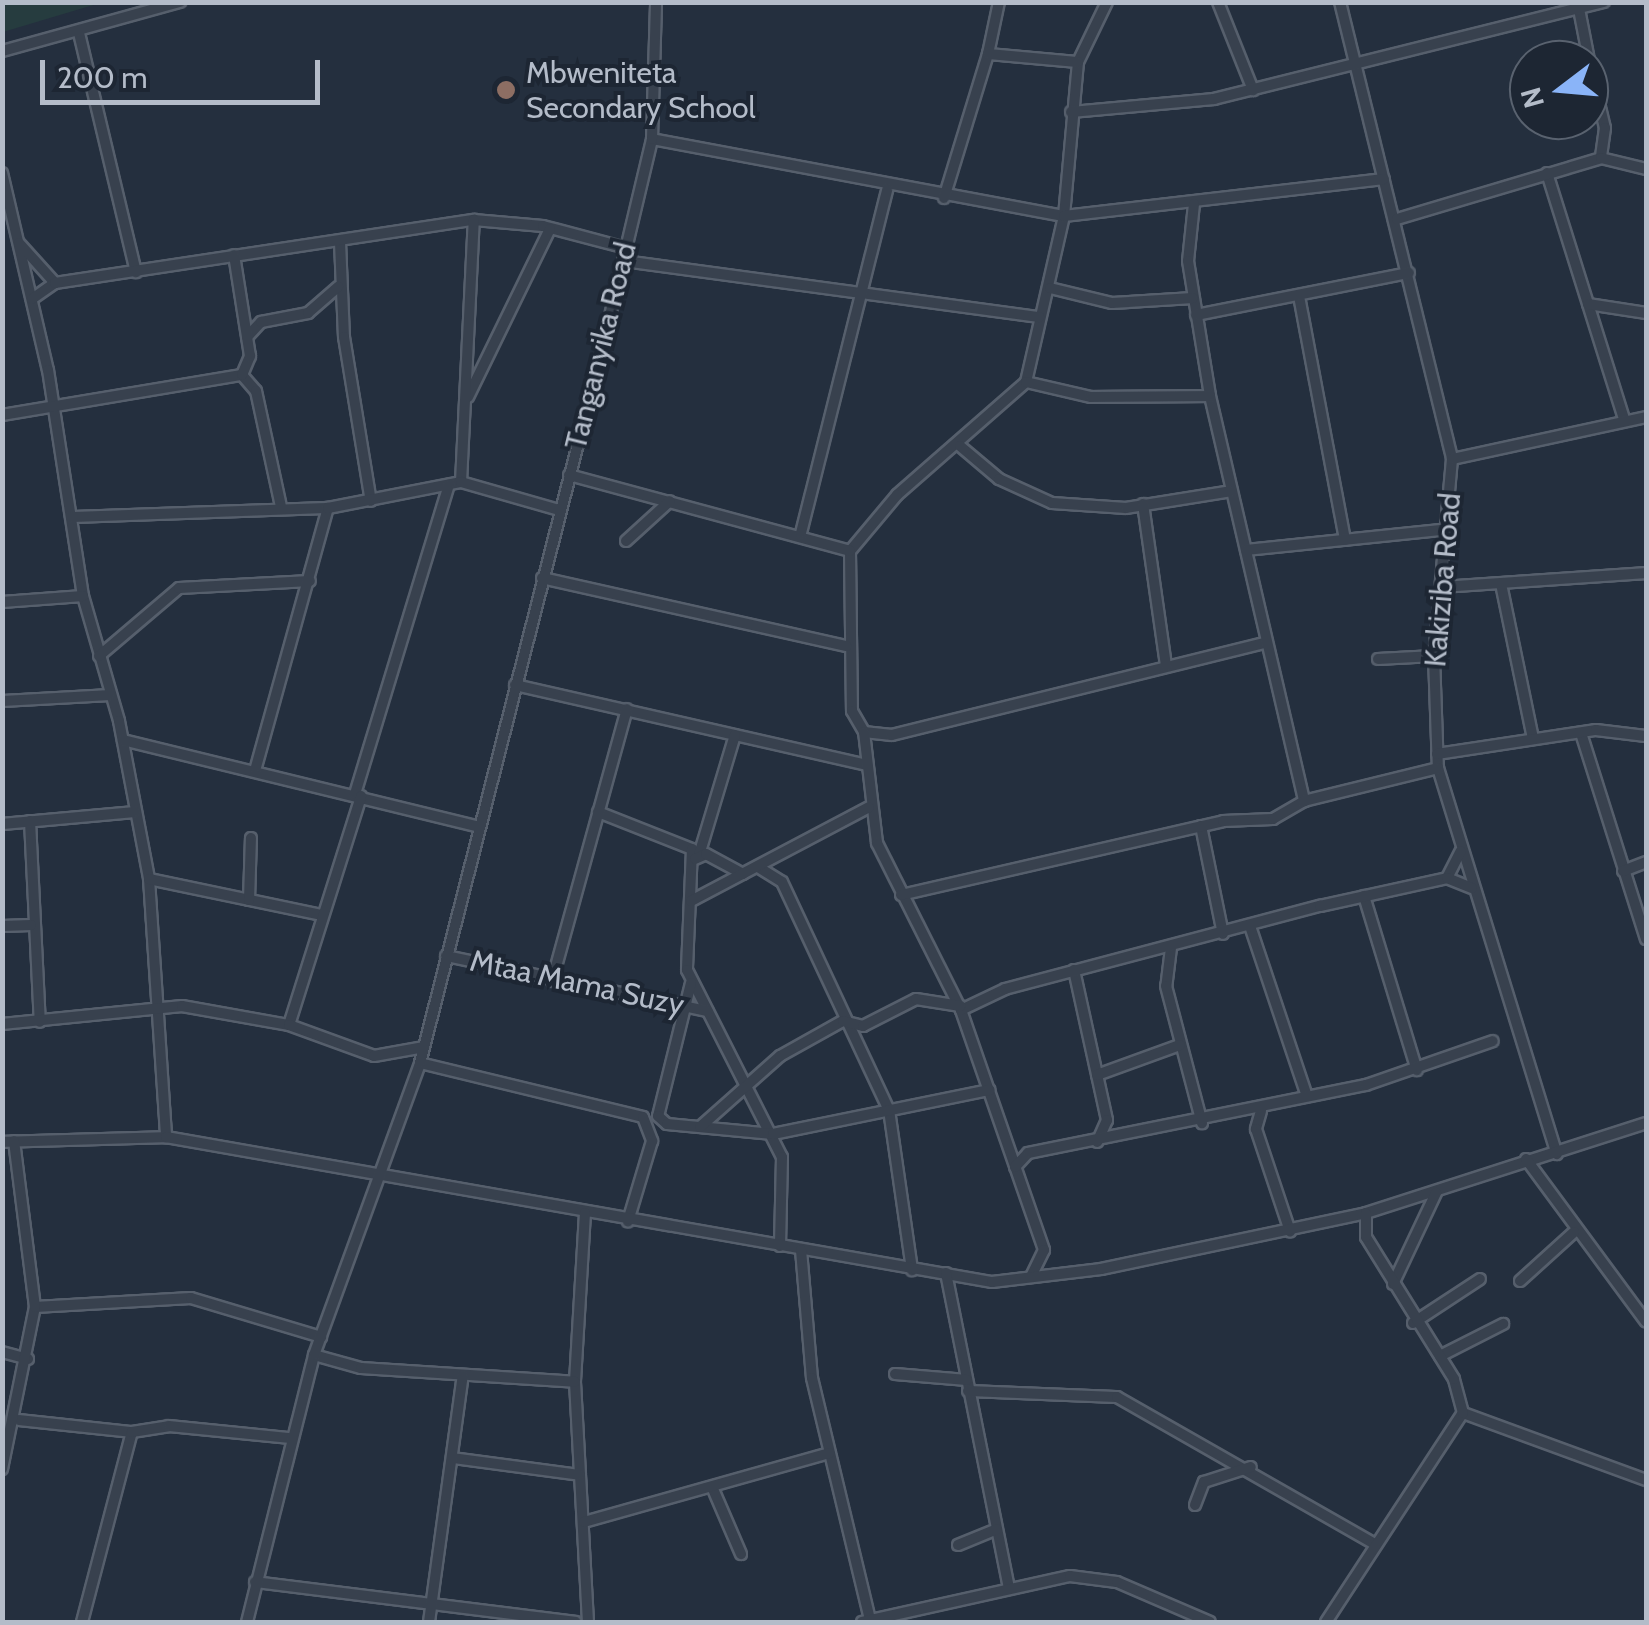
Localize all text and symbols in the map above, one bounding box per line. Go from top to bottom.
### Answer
scale bar [45,40,325,102]
north arrow [1509,40,1609,140]
place label: Mbweniteta Secondary School [526,55,755,126]
text: 200 m [57,59,148,96]
marker: Mbweniteta Secondary School [495,79,517,101]
text: N [1513,84,1551,112]
street label: Tanganyika Road [558,239,644,453]
street label: Kakiziba Road [1417,491,1469,669]
street label: Mtaa Mama Suzy [467,943,687,1023]

